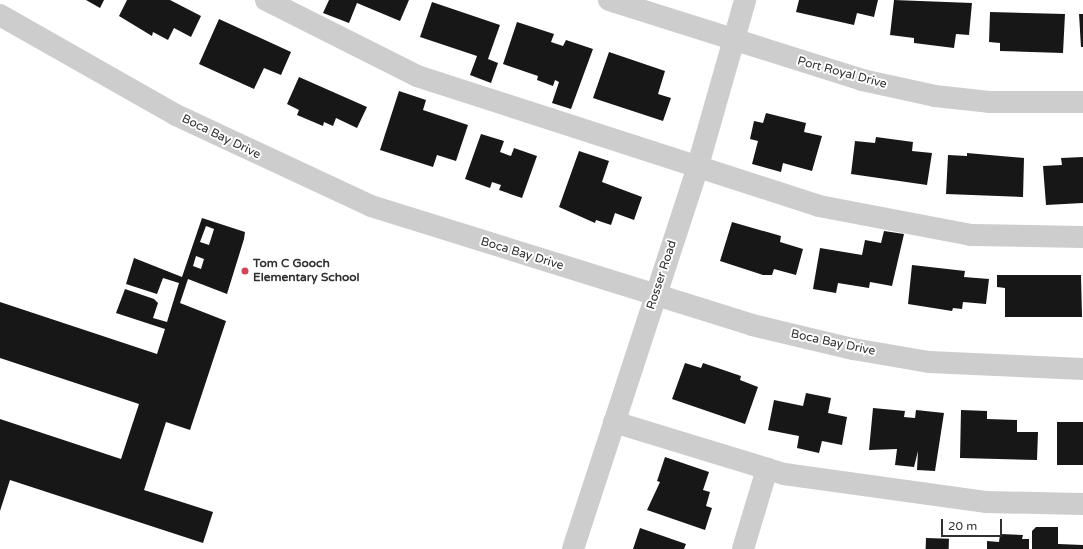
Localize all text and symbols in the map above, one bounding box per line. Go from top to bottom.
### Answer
street label: Port Royal Drive [796,54,888,92]
street label: Boca Bay Drive [179,112,263,162]
street label: Boca Bay Drive [479,235,565,273]
street label: Rosser Road [644,239,680,311]
place label: Tom C Gooch Elementary School [253,257,360,285]
marker: Tom C Gooch Elementary School [240,266,250,276]
street label: Boca Bay Drive [789,327,877,359]
scale bar [943,511,1004,537]
text: 20 m [948,519,977,533]

